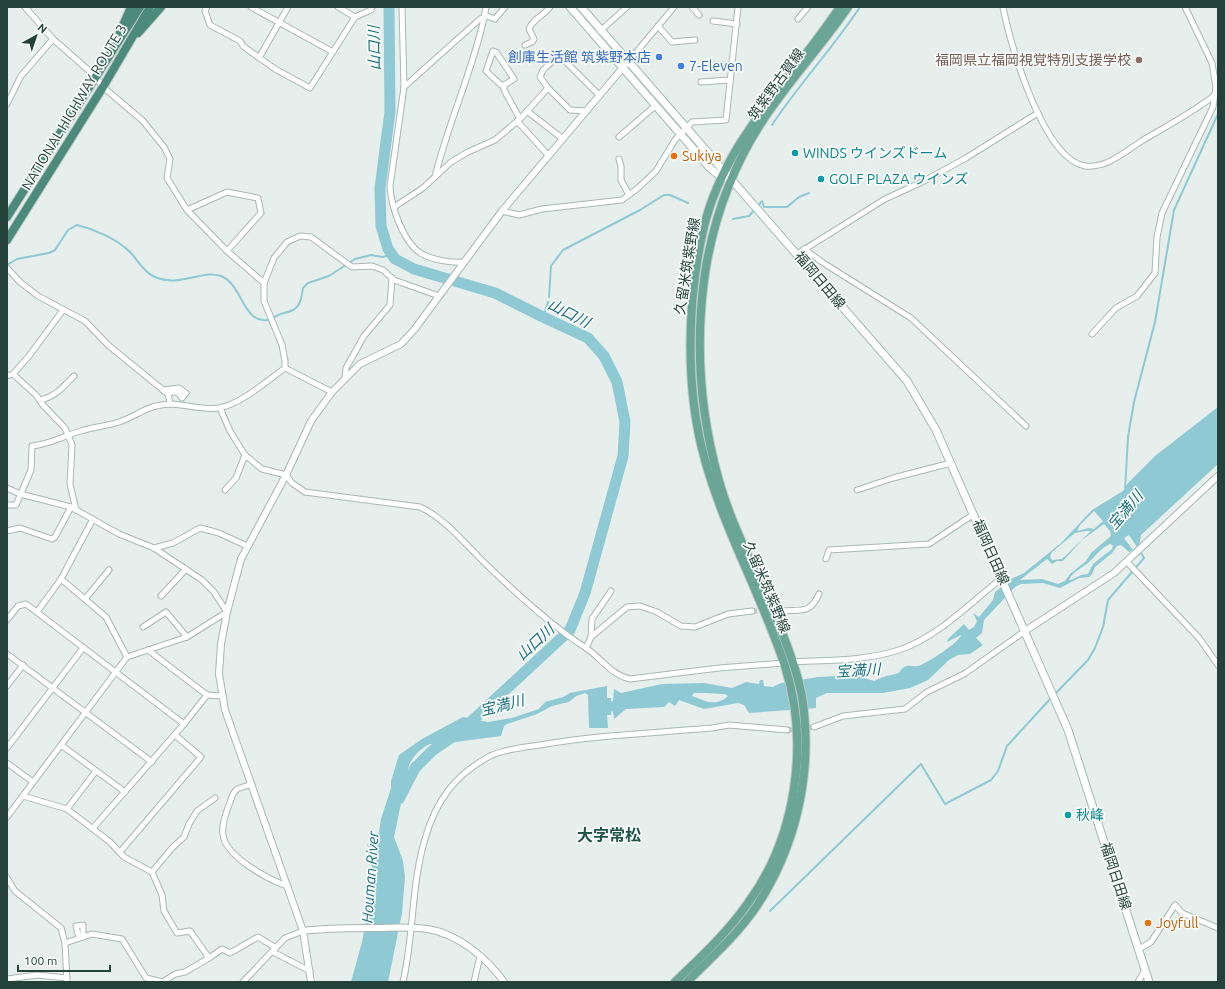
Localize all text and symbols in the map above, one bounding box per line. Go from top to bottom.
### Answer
north arrow [16,16,56,56]
street label: NATIONAL HIGHWAY ROUTE 3 [18,21,130,193]
water label: 山口川 [365,23,383,71]
street label: 筑紫野古賀線 [745,45,807,123]
place label: 創庫生活館 筑紫野本店 [508,49,651,65]
marker: 創庫生活館 筑紫野本店 [654,52,664,62]
place label: 福岡県立福岡視覚特別支援学校 [935,52,1131,68]
marker: 福岡県立福岡視覚特別支援学校 [1134,55,1144,65]
place label: 7-Eleven [689,58,743,74]
marker: 7-Eleven [676,61,686,71]
place label: WINDS ウインズドーム [803,145,947,161]
place label: Sukiya [682,148,722,164]
marker: WINDS ウインズドーム [790,148,800,158]
marker: Sukiya [669,151,679,161]
place label: GOLF PLAZA ウインズ [829,171,968,187]
marker: GOLF PLAZA ウインズ [816,174,826,184]
street label: 久留米筑紫野線 [671,216,703,316]
street label: 福岡日田線 [791,248,849,312]
water label: 山口川 [545,295,595,332]
water label: 宝満川 [1104,486,1147,533]
street label: 福岡日田線 [969,517,1013,587]
street label: 久留米筑紫野線 [740,539,794,635]
water label: 山口川 [513,619,559,664]
water label: 宝満川 [835,660,883,680]
water label: 宝満川 [478,691,528,719]
place label: 秋峰 [1076,807,1104,823]
marker: 秋峰 [1063,810,1073,820]
district label: 大字常松 [577,826,641,844]
water label: Houman River [358,829,382,924]
street label: 福岡日田線 [1098,840,1134,912]
place label: Joyfull [1156,915,1199,931]
marker: Joyfull [1143,918,1153,928]
scale bar [18,947,110,973]
text: 100 m [24,954,57,967]

